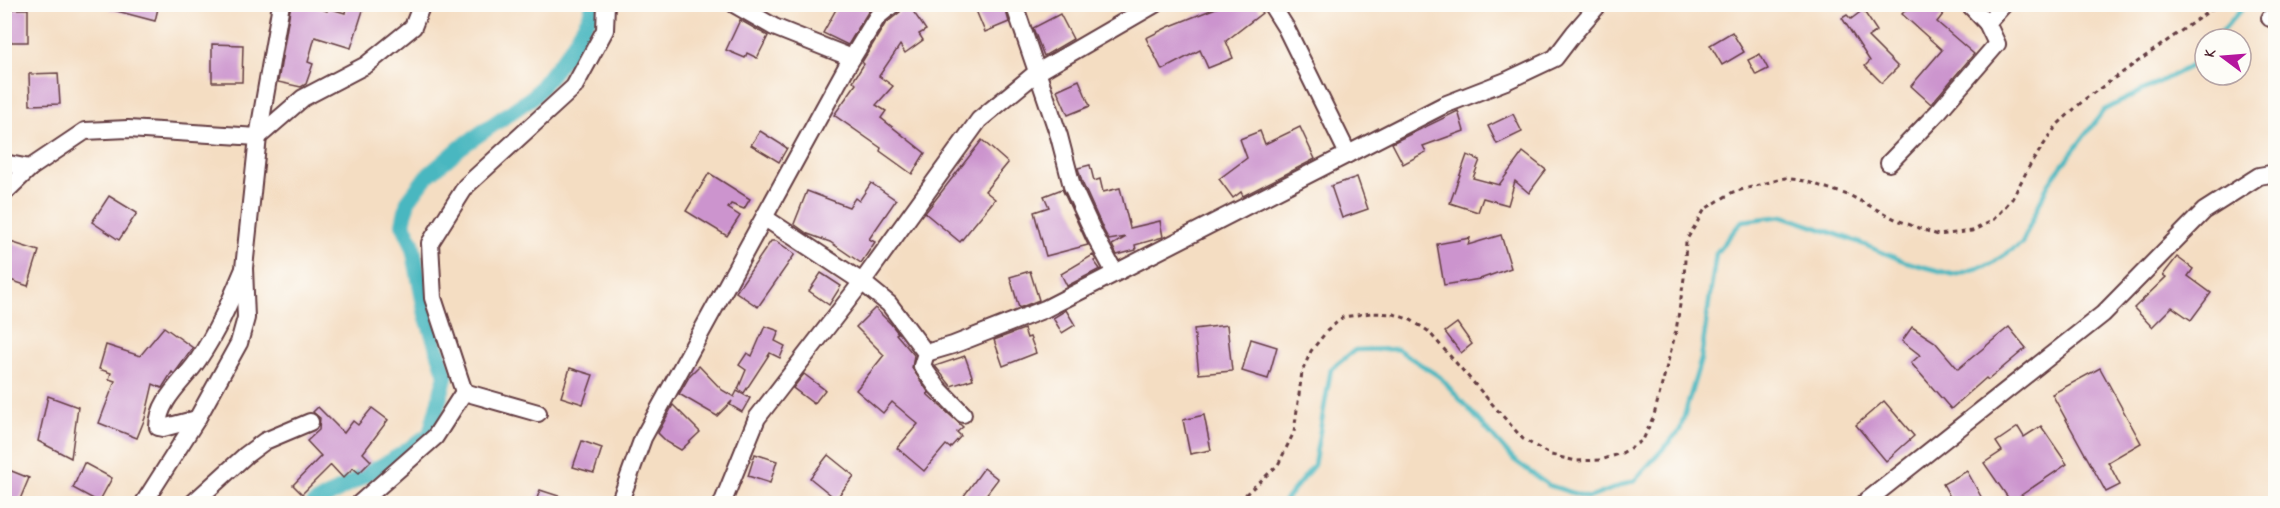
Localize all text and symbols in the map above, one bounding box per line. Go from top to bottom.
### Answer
north arrow [2193,27,2253,87]
text: K [2198,45,2223,60]

